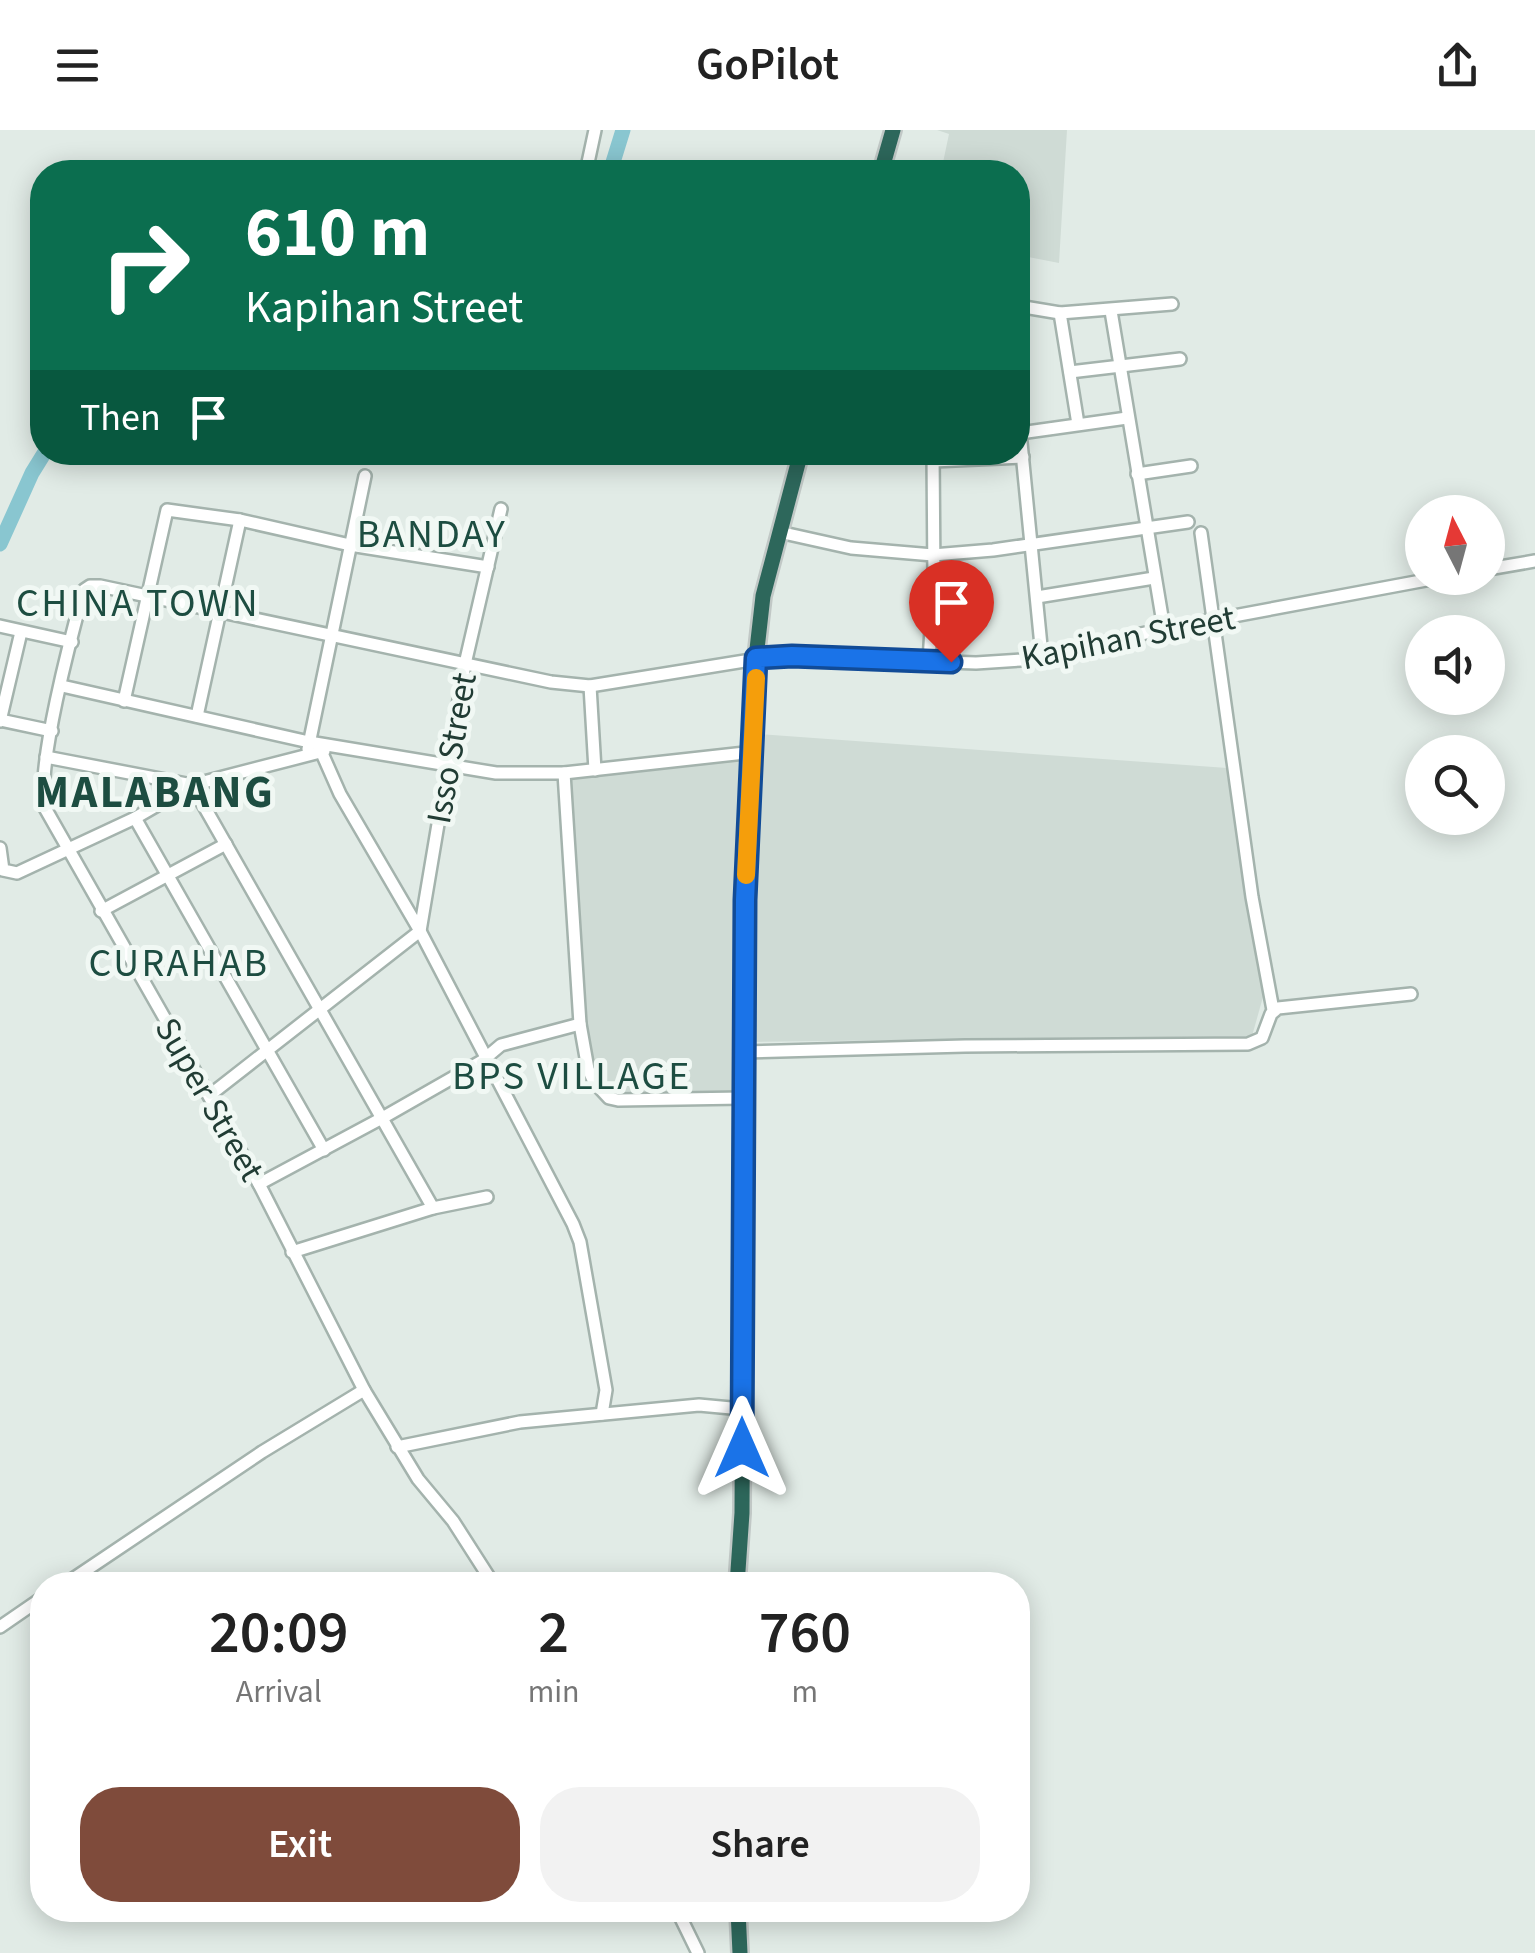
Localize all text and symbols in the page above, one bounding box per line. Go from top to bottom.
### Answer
text: GoPilot [696,33,839,97]
icon: menu [50,38,105,93]
icon: share [1430,38,1485,93]
text: 610 m [245,183,430,283]
icon: right [80,200,210,330]
text: Kapihan Street [245,276,523,340]
icon: arrive [181,390,236,445]
text: Then [80,391,161,445]
north arrow [1405,495,1505,595]
map controls [1405,495,1505,835]
district label: BANDAY [357,506,507,563]
pin [909,560,994,663]
district label: CHINA TOWN [16,575,260,632]
icon: arrive [924,575,979,630]
street label: Kapihan Street [1017,593,1239,683]
button: sound [1405,615,1505,715]
street label: Isso Street [414,669,490,827]
button: search [1405,735,1505,835]
district label: MALABANG [35,761,275,825]
district label: CURAHAB [88,935,270,992]
street label: Super Street [142,1008,276,1191]
district label: BPS VILLAGE [452,1048,692,1105]
position arrow [690,1396,794,1500]
text: 20:09 [209,1591,349,1676]
text: 2 [538,1591,569,1676]
text: 760 [759,1591,851,1676]
text: Arrival [236,1669,322,1715]
text: min [528,1669,580,1715]
text: m [792,1669,818,1715]
button: Exit [80,1787,520,1902]
button: Share [540,1787,980,1902]

